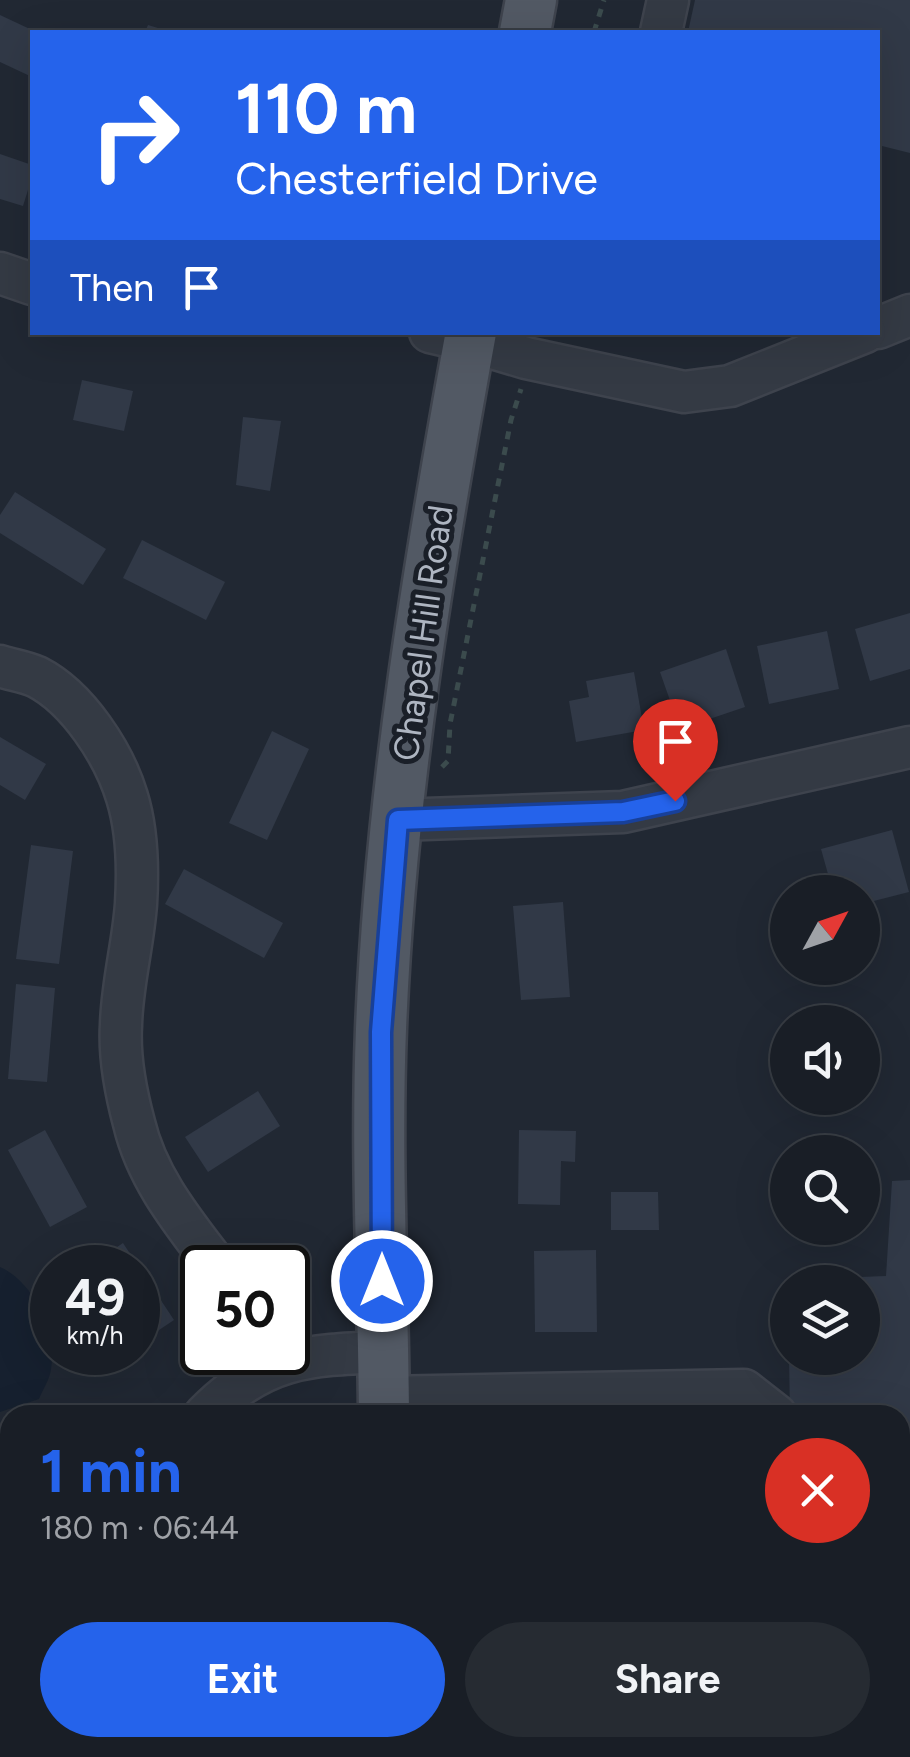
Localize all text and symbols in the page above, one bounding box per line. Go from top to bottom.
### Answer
text: 110 m [235,66,417,151]
icon: right [70,70,200,200]
text: Chesterfield Drive [235,151,598,205]
icon: arrive [174,260,229,315]
text: Then [70,265,154,311]
street label: Chapel Hill Road [384,502,462,764]
pin [633,699,718,802]
icon: arrive [648,714,703,769]
north arrow [770,875,880,985]
map controls [770,875,880,1375]
button: sound [770,1005,880,1115]
button: search [770,1135,880,1245]
position arrow [330,1229,434,1333]
speed limit sign: 50 [180,1245,310,1375]
button: layers [770,1265,880,1375]
text: 49 [65,1267,125,1328]
text: km/h [66,1320,124,1350]
text: 1 min [40,1435,182,1507]
button: close [765,1438,870,1543]
text: 180 m · 06:44 [40,1509,239,1547]
button: Exit [40,1622,445,1737]
button: Share [465,1622,870,1737]

